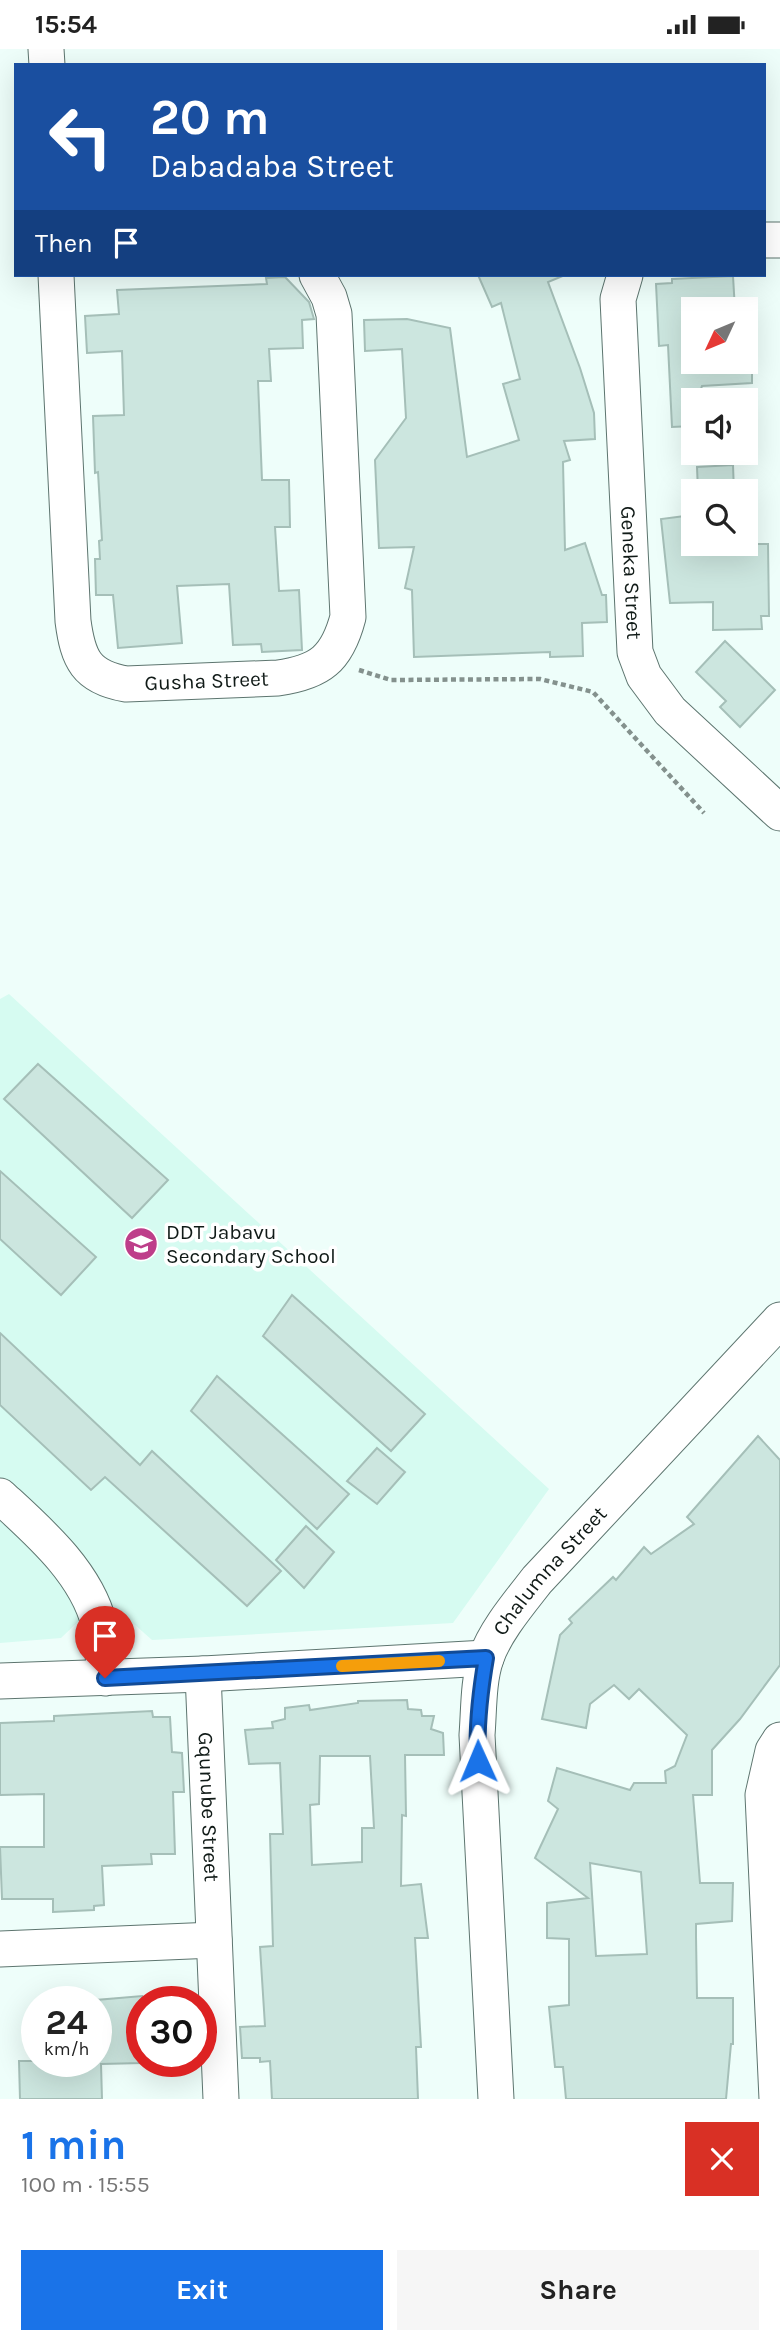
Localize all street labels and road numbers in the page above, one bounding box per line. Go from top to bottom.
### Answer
street label: Geneka Street [616,505,646,640]
street label: Gusha Street [144,666,269,695]
street label: Chalumna Street [488,1501,612,1640]
street label: Gqunube Street [193,1731,224,1882]

